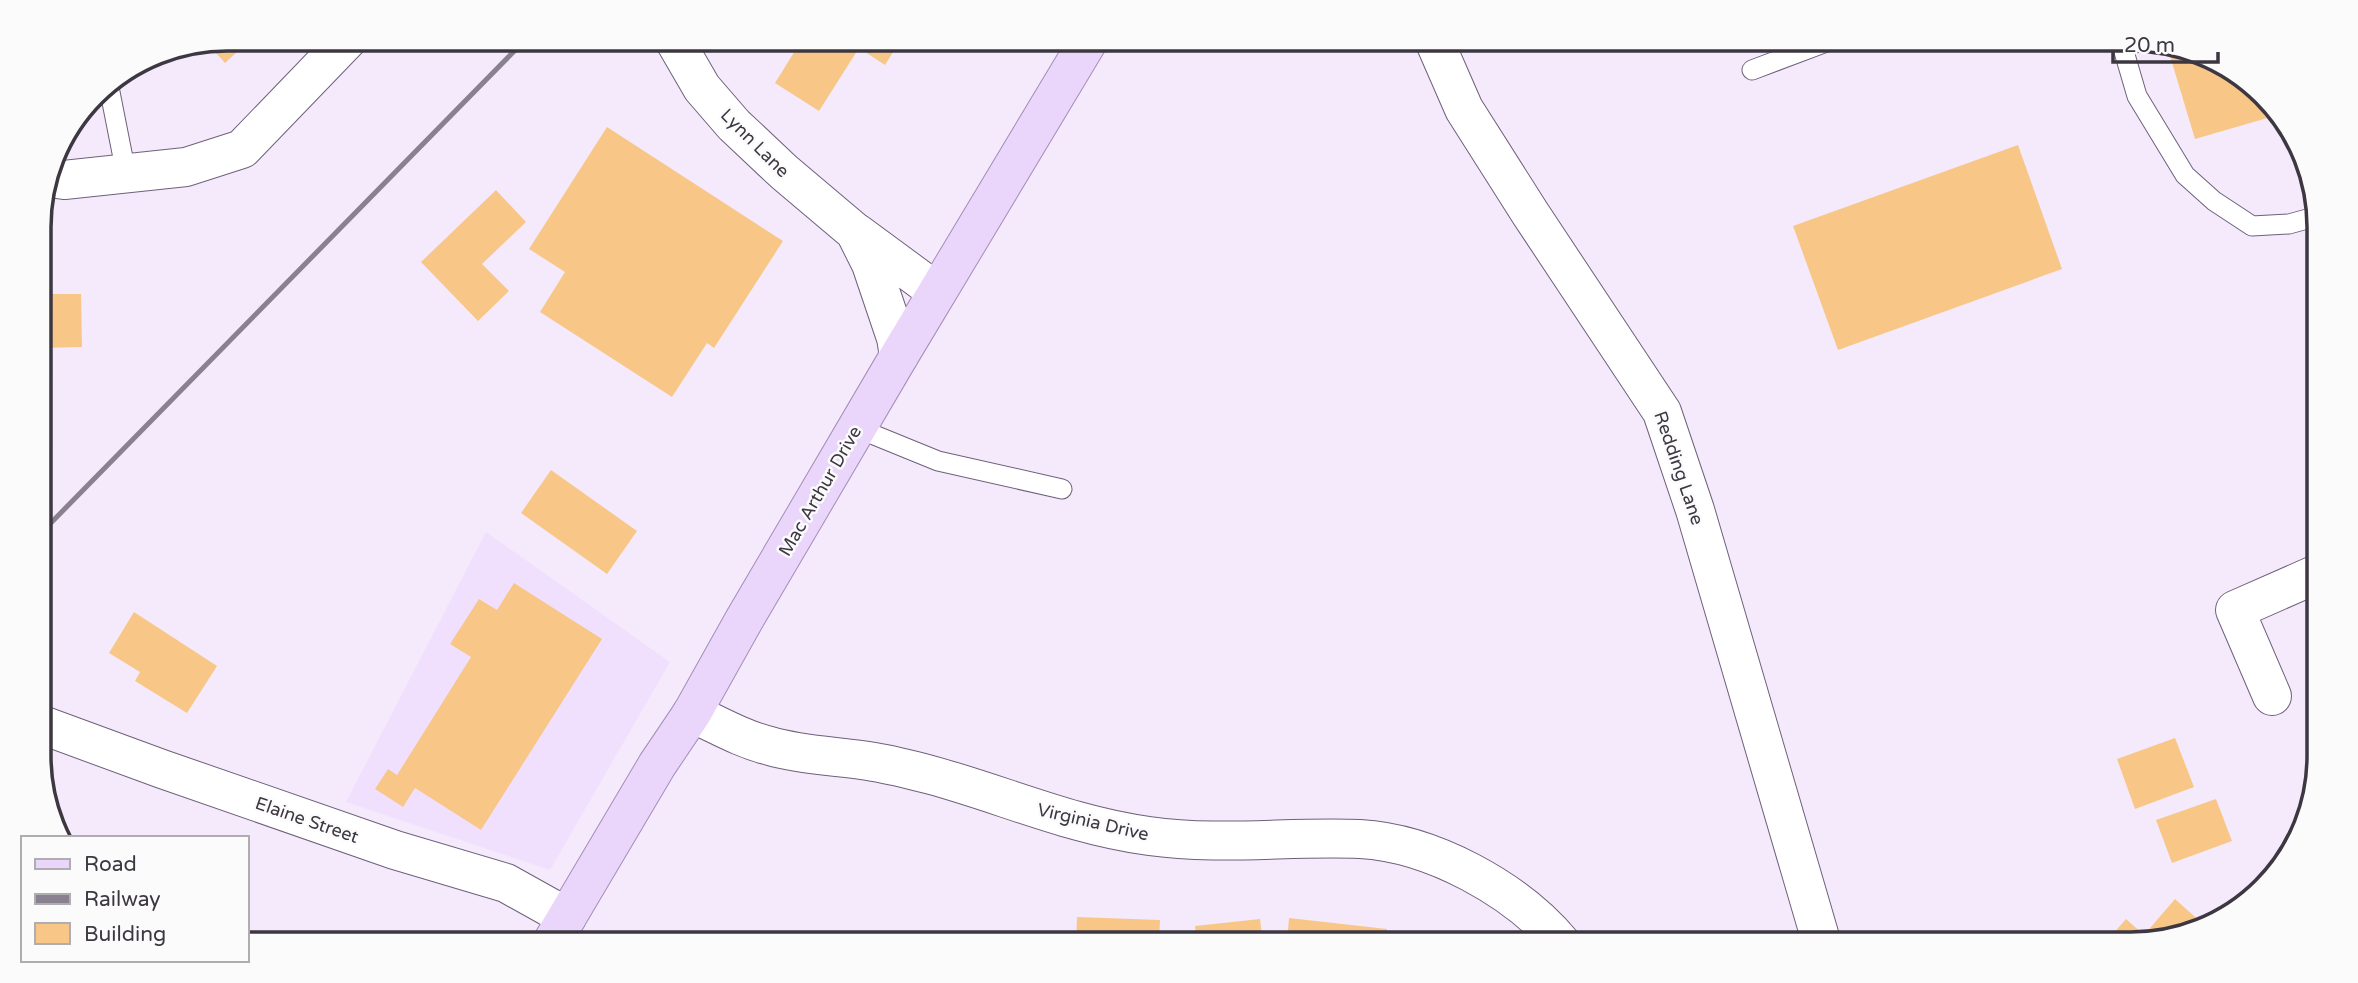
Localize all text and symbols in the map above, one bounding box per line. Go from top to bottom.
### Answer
scale bar [2113,21,2218,65]
text: 20 m [2124,33,2175,58]
street label: Lynn Lane [716,104,794,182]
street label: Redding Lane [1649,408,1709,528]
street label: Mac Arthur Drive [774,422,866,560]
street label: Elaine Street [252,792,362,848]
street label: Virginia Drive [1035,798,1151,846]
legend [21,836,248,962]
text: Road [84,852,137,877]
text: Railway [84,887,161,912]
text: Building [84,922,166,947]

